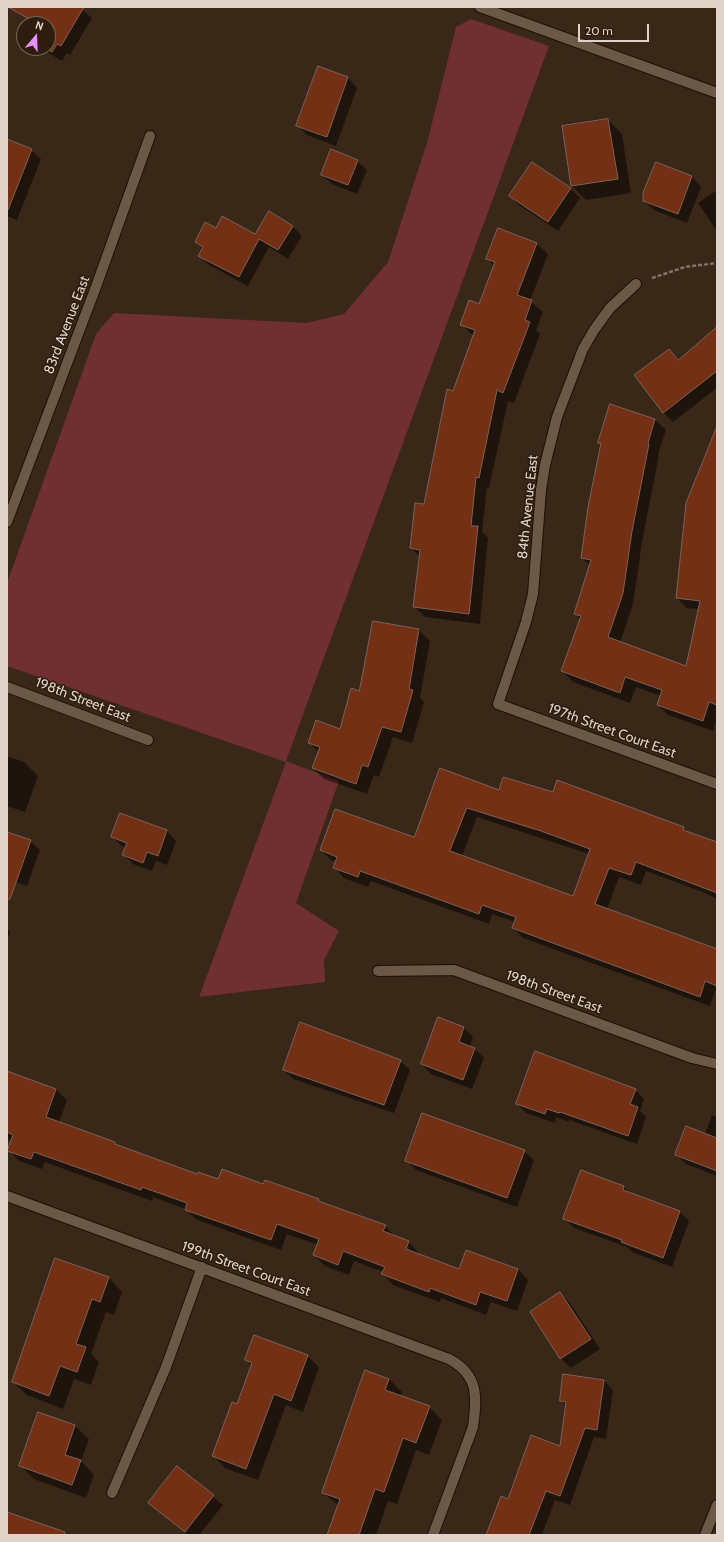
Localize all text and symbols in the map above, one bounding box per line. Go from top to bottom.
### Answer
north arrow [16,16,56,56]
scale bar [580,16,651,42]
text: N [34,18,46,33]
text: 20 m [585,23,613,38]
street label: 83rd Avenue East [41,274,93,376]
street label: 84th Avenue East [514,454,542,560]
street label: 198th Street East [33,674,133,726]
street label: 197th Street Court East [546,700,678,762]
street label: 198th Street East [504,967,604,1017]
street label: 199th Street Court East [179,1238,313,1300]

